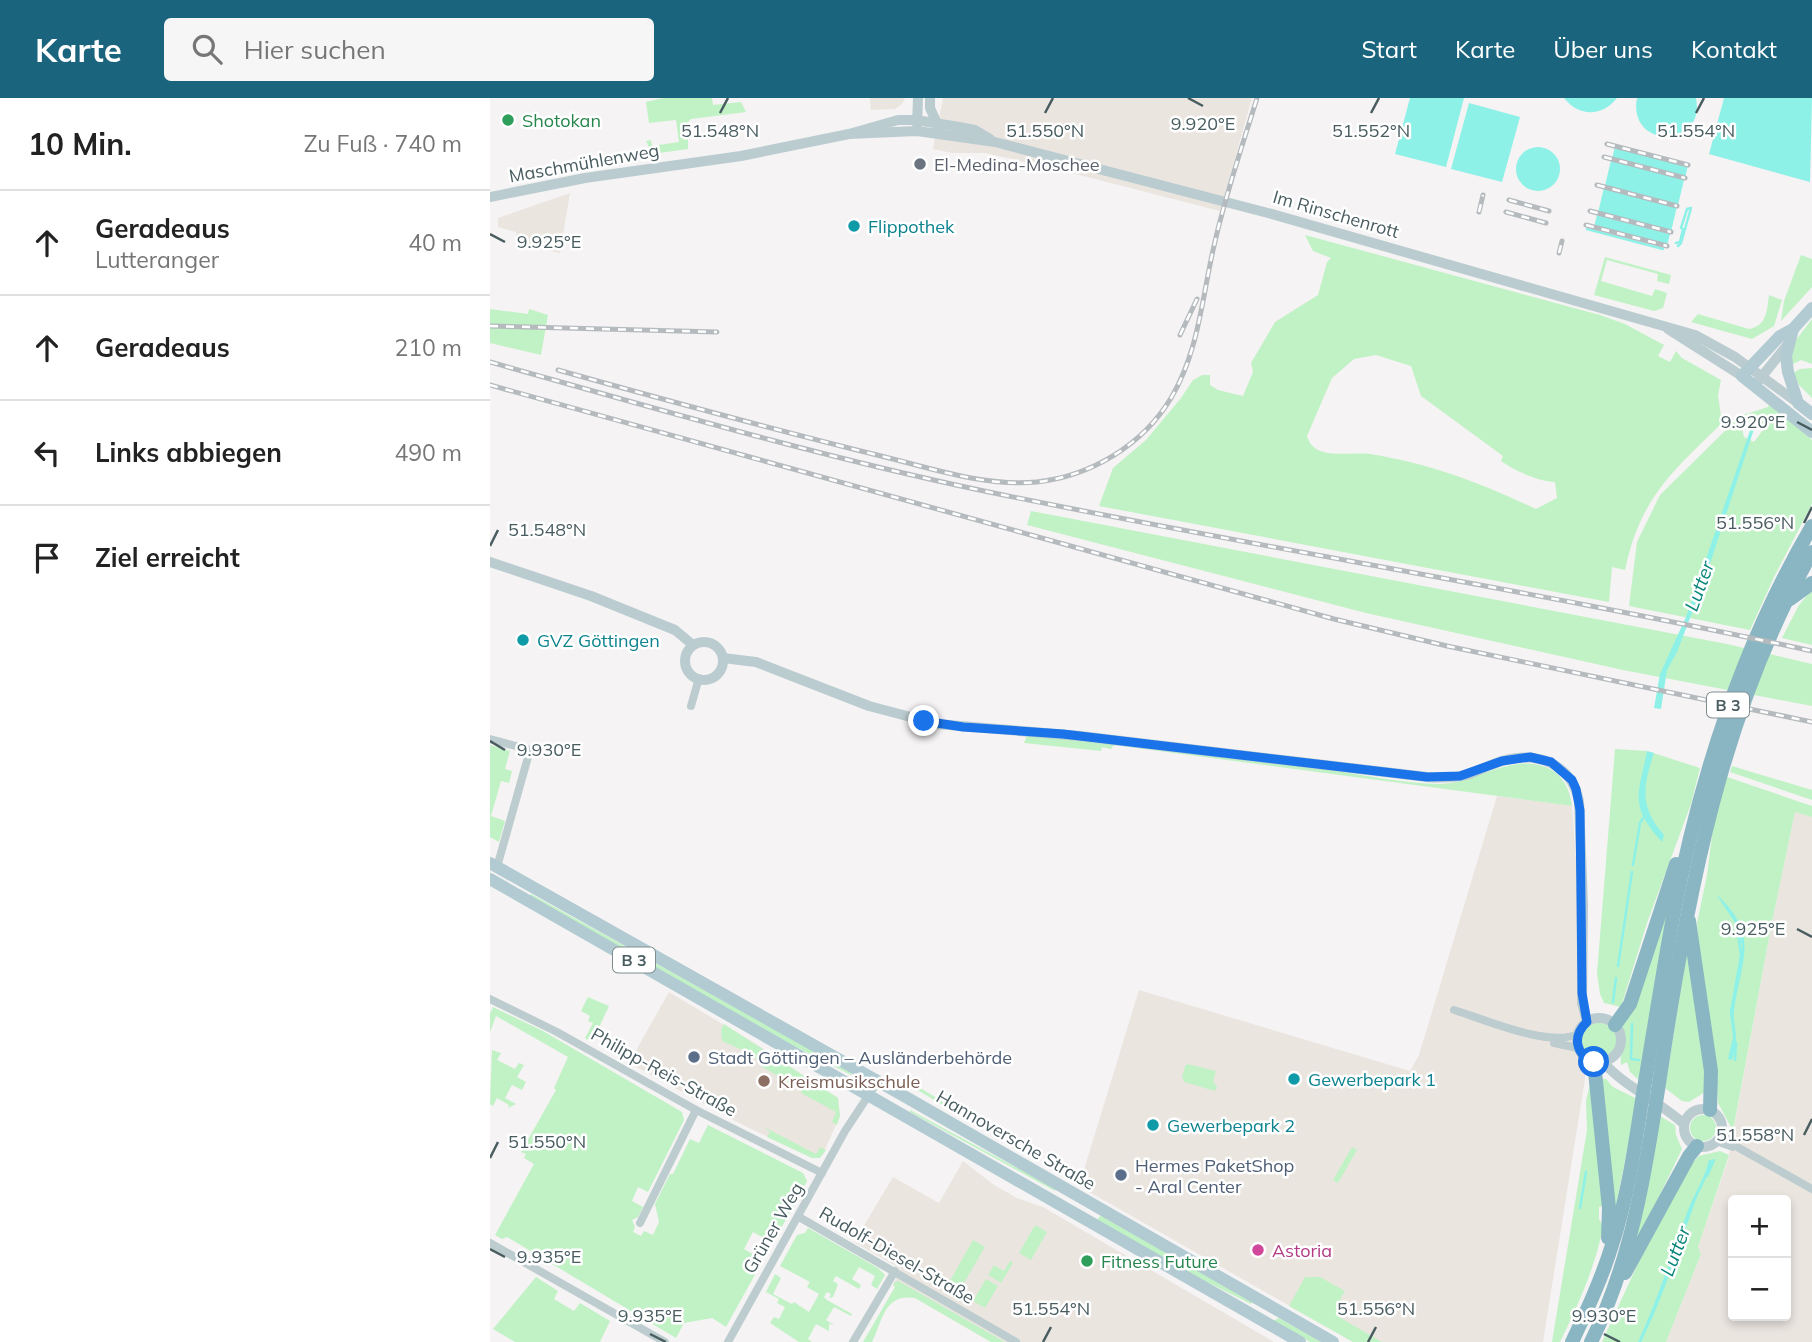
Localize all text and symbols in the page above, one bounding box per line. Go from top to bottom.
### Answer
search box [164,18,654,81]
text: Karte [35,29,122,70]
icon: search [188,30,226,68]
text: Hier suchen [244,33,386,66]
text: Start [1361,34,1417,64]
text: Karte [1455,34,1515,64]
text: Über uns [1553,34,1653,64]
text: Kontakt [1691,34,1777,64]
place label: Shotokan [522,109,601,132]
marker: Shotokan [500,112,516,128]
text: 9.920°E [1171,112,1235,135]
text: 51.548°N [681,119,759,142]
text: 51.550°N [1006,119,1084,142]
text: 51.552°N [1332,119,1410,142]
text: 51.554°N [1657,119,1735,142]
text: 10 Min. [28,125,132,163]
text: Zu Fuß · 740 m [304,129,462,158]
street label: Maschmühlenweg [507,138,661,188]
place label: El-Medina-Moschee [934,153,1100,176]
marker: El-Medina-Moschee [912,156,928,172]
street label: Im Rinschenrott [1270,185,1402,243]
text: Geradeaus [95,212,230,245]
place label: Flippothek [868,215,955,238]
marker: Flippothek [846,218,862,234]
icon: ahead [28,224,66,262]
text: 40 m [408,228,462,257]
text: 9.925°E [517,230,581,253]
text: Lutteranger [95,245,219,274]
icon: ahead [28,329,66,367]
text: Geradeaus [95,331,230,364]
text: 210 m [394,333,462,362]
text: 9.920°E [1721,410,1785,433]
icon: left [28,434,66,472]
text: Links abbiegen [95,436,282,469]
text: 490 m [394,438,462,467]
text: 51.556°N [1716,511,1794,534]
text: 51.548°N [508,518,586,541]
icon: arrive [28,539,66,577]
text: Ziel erreicht [95,541,240,574]
water label: Lutter [1679,557,1719,614]
place label: GVZ Göttingen [537,629,660,652]
marker: GVZ Göttingen [515,632,531,648]
road number: B 3 [1707,692,1749,718]
route end [908,705,939,736]
text: 9.930°E [517,738,581,761]
text: 9.925°E [1721,917,1785,940]
road number: B 3 [613,947,655,972]
street label: Philipp-Reis-Straße [587,1022,741,1122]
place label: Stadt Göttingen – Ausländerbehörde [708,1046,1012,1069]
route start [1578,1046,1609,1077]
marker: Stadt Göttingen – Ausländerbehörde [686,1049,702,1065]
place label: Gewerbepark 1 [1308,1068,1436,1091]
place label: Kreismusikschule [778,1070,920,1093]
marker: Gewerbepark 1 [1286,1071,1302,1087]
marker: Kreismusikschule [756,1073,772,1089]
street label: Hannoversche Straße [932,1085,1100,1195]
place label: Gewerbepark 2 [1167,1114,1295,1137]
marker: Gewerbepark 2 [1145,1117,1161,1133]
text: 51.558°N [1716,1123,1794,1146]
text: 51.550°N [508,1130,586,1153]
place label: Hermes PaketShop - Aral Center [1135,1154,1294,1198]
marker: Hermes PaketShop - Aral Center [1113,1167,1129,1183]
street label: Grüner Weg [738,1178,808,1278]
map controls [1728,1195,1791,1321]
button: + [1728,1195,1791,1258]
street label: Rudolf-Diesel-Straße [815,1201,979,1309]
water label: Lutter [1655,1222,1696,1279]
place label: Astoria [1272,1239,1332,1262]
marker: Astoria [1250,1242,1266,1258]
text: 9.935°E [517,1245,581,1268]
place label: Fitness Future [1101,1250,1218,1273]
marker: Fitness Future [1079,1253,1095,1269]
button: − [1728,1258,1791,1321]
text: 51.554°N [1012,1297,1090,1320]
text: 51.556°N [1337,1297,1415,1320]
text: 9.935°E [618,1304,682,1327]
text: 9.930°E [1572,1304,1636,1327]

